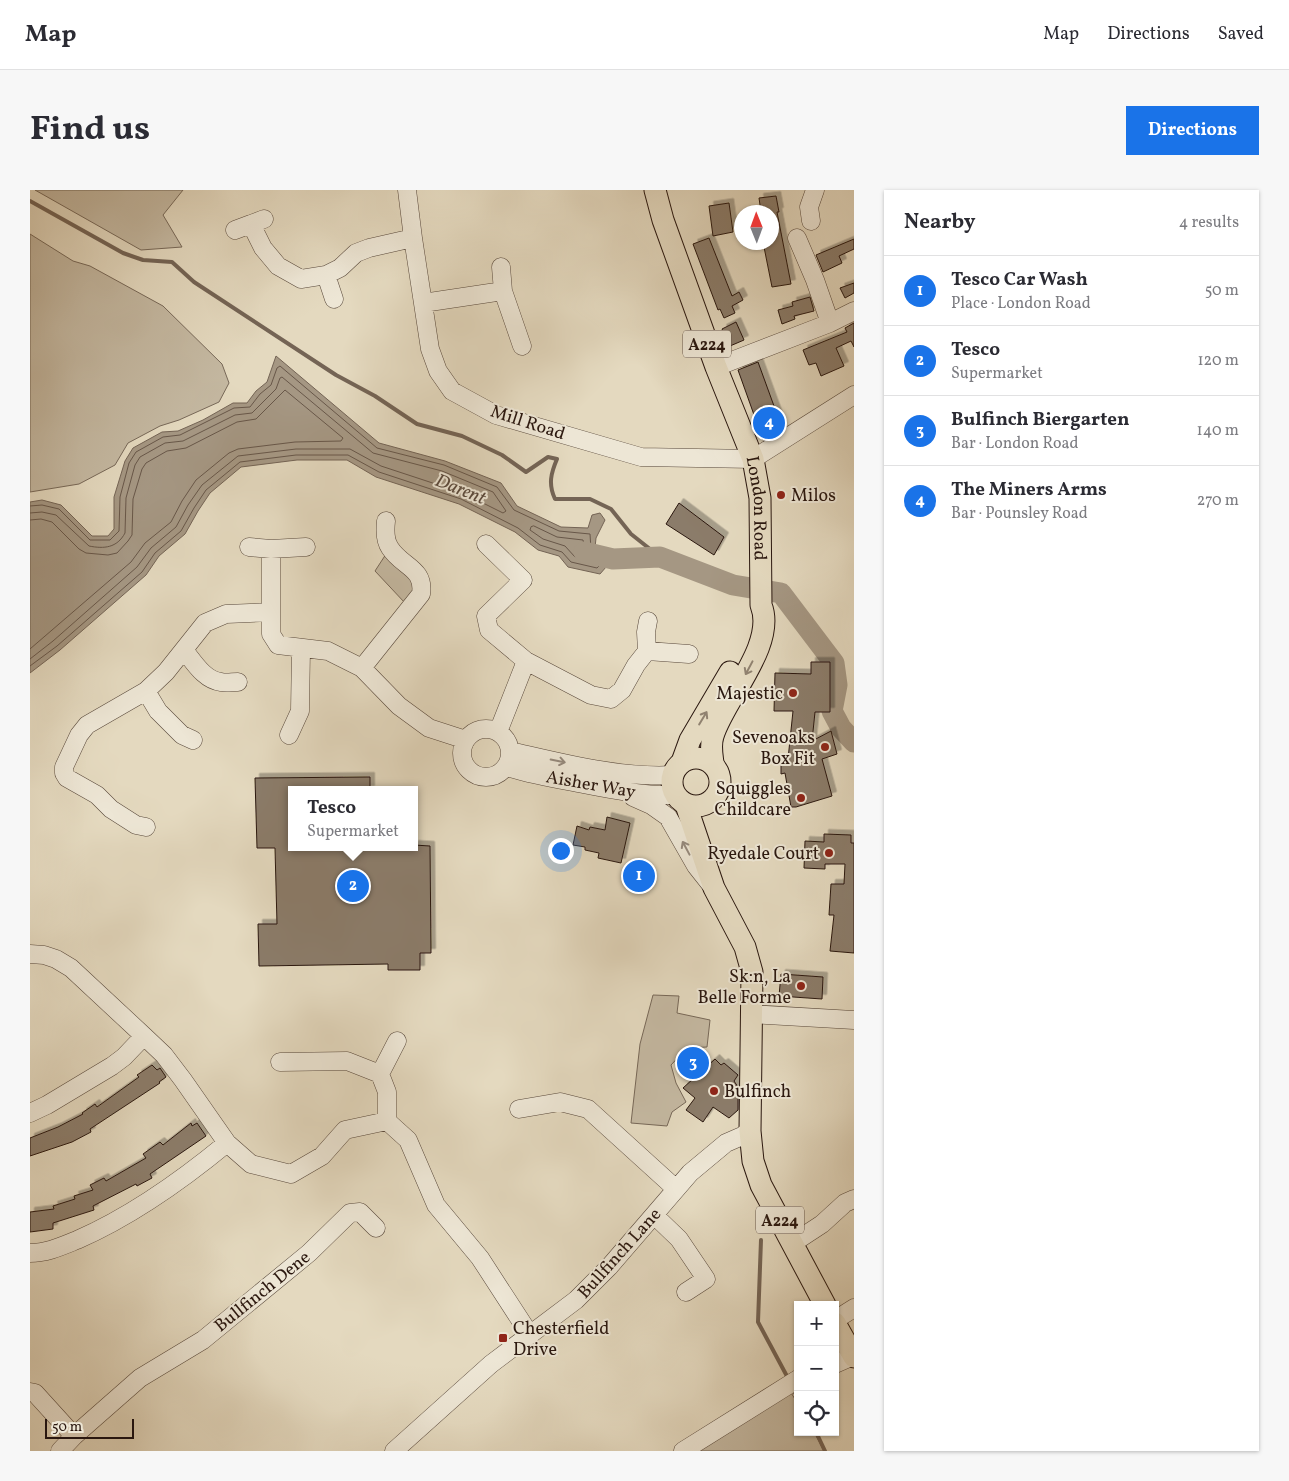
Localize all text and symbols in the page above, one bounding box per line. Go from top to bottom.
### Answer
text: Map [25,18,76,52]
text: Map [1043,22,1079,47]
text: Directions [1107,22,1190,47]
text: Saved [1218,22,1264,47]
text: Find us [30,106,150,154]
button: Directions [1126,106,1259,155]
north arrow [734,205,779,250]
text: Nearby [904,208,975,237]
text: 4 results [1179,212,1239,234]
text: Tesco Car Wash [951,267,1088,293]
text: 1 [917,280,923,302]
text: 50 m [1205,280,1239,302]
text: Place · London Road [951,293,1091,315]
road number: A224 [683,330,731,358]
text: Tesco [951,337,1000,363]
text: 2 [916,350,924,372]
text: 120 m [1197,350,1239,372]
text: Supermarket [951,363,1043,385]
street label: Mill Road [487,400,568,447]
pin: 4 [753,404,785,442]
text: Bulfinch Biergarten [951,407,1129,433]
text: 3 [916,420,924,442]
text: 140 m [1197,420,1239,442]
text: Bar · London Road [951,433,1079,455]
street label: London Road [739,454,772,561]
water label: Darent [431,468,490,512]
text: The Miners Arms [951,477,1107,503]
place label: Milos [791,484,836,509]
marker: Milos [775,489,787,501]
text: 4 [915,490,925,512]
text: 270 m [1197,490,1239,512]
text: Bar · Pounsley Road [951,503,1088,525]
one-way arrow [744,660,754,675]
place label: Majestic [716,682,783,707]
marker: Majestic [787,687,799,699]
one-way arrow [698,712,708,726]
place label: Sevenoaks Box Fit [732,726,815,772]
marker: Sevenoaks Box Fit [819,741,831,753]
one-way arrow [550,757,566,767]
street label: Aisher Way [544,765,638,806]
place label: Squiggles Childcare [714,777,791,823]
popup [288,786,418,851]
marker: Squiggles Childcare [795,792,807,804]
text: Tesco [307,795,356,821]
text: Supermarket [307,821,399,843]
your location [548,838,574,864]
one-way arrow [681,841,690,856]
place label: Ryedale Court [707,842,819,867]
marker: Ryedale Court [823,847,835,859]
pin: 1 [623,857,655,895]
pin: 2 [337,867,369,905]
place label: Sk:n, La Belle Forme [698,965,791,1011]
marker: Sk:n, La Belle Forme [795,980,807,992]
pin: 3 [677,1044,709,1082]
place label: Bulfinch [724,1080,791,1105]
marker: Bulfinch [708,1085,720,1097]
street label: Bullfinch Lane [573,1203,668,1305]
road number: A224 [756,1206,804,1234]
street label: Bullfinch Dene [210,1246,316,1339]
map controls [794,1301,839,1436]
button: + [794,1301,839,1346]
place label: Chesterfield Drive [513,1317,609,1363]
marker: Chesterfield Drive [497,1332,509,1344]
button: − [794,1346,839,1391]
button: locate [794,1391,839,1436]
scale bar [45,1416,134,1439]
text: 50 m [52,1418,82,1437]

